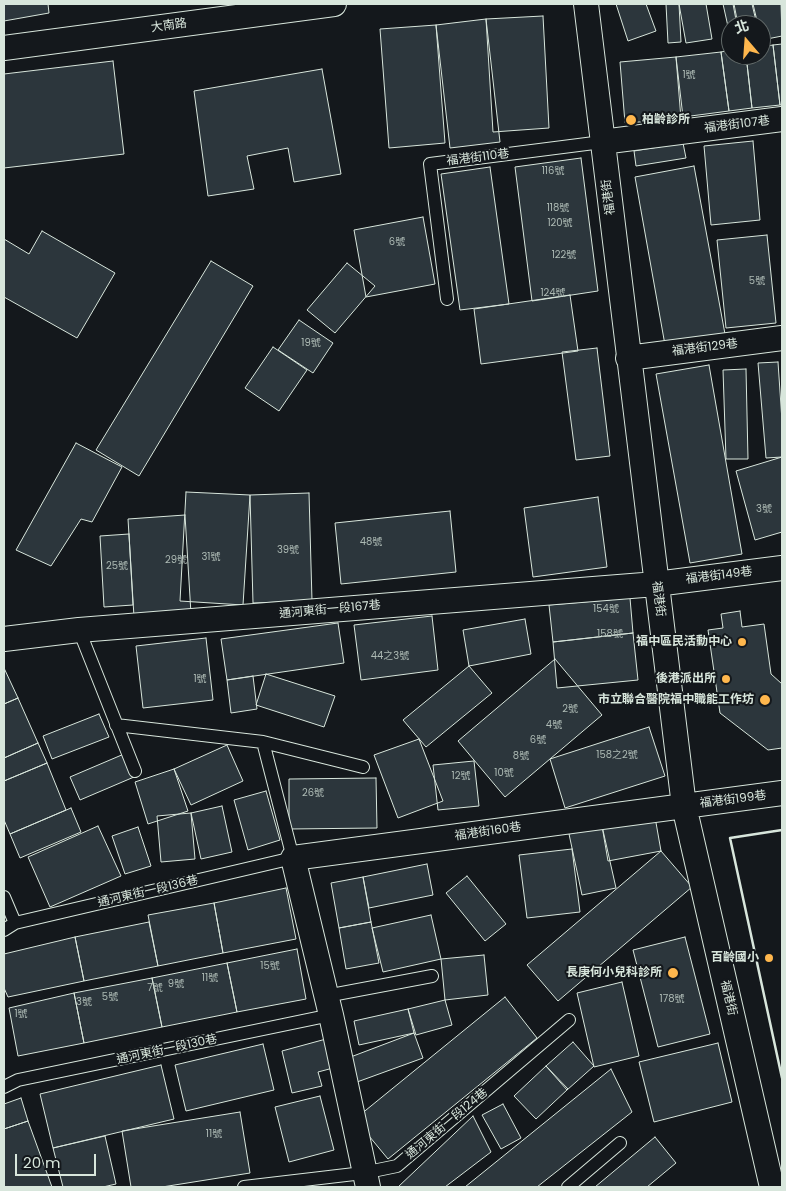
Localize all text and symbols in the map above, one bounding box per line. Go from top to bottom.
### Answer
north arrow [721,15,771,65]
text: 北 [732,15,751,38]
street label: 大南路 [150,16,188,36]
house number: 1號 [682,69,696,81]
marker: 柏齡診所 [624,113,638,127]
place label: 柏齡診所 [642,113,690,127]
street label: 福港街107巷 [703,114,771,136]
street label: 福港街110巷 [446,147,510,169]
house number: 116號 [542,165,564,177]
street label: 福港街 [600,178,618,216]
house number: 118號 [547,202,569,214]
house number: 120號 [547,217,573,229]
house number: 6號 [389,236,405,248]
house number: 122號 [552,249,576,261]
house number: 5號 [749,275,765,287]
house number: 124號 [540,287,566,299]
house number: 19號 [301,337,321,349]
street label: 福港街129巷 [671,337,739,359]
house number: 3號 [756,503,772,515]
house number: 48號 [360,536,382,548]
house number: 39號 [277,544,299,556]
house number: 31號 [201,551,221,563]
house number: 29號 [165,554,187,566]
house number: 25號 [106,560,128,572]
street label: 福港街149巷 [685,565,753,587]
street label: 福港街 [649,580,667,618]
street label: 通河東街一段167巷 [279,598,381,622]
house number: 154號 [593,603,619,615]
house number: 158號 [597,628,623,640]
place label: 福中區民活動中心 [636,635,732,649]
marker: 福中區民活動中心 [736,636,748,648]
house number: 44之3號 [371,650,409,662]
place label: 後港派出所 [656,672,716,686]
house number: 1號 [193,673,207,685]
marker: 後港派出所 [720,673,732,685]
place label: 市立聯合醫院福中職能工作坊 [598,693,754,707]
marker: 市立聯合醫院福中職能工作坊 [758,693,772,707]
house number: 2號 [562,703,578,715]
house number: 4號 [546,719,562,731]
house number: 6號 [530,734,546,746]
house number: 158之2號 [596,749,638,761]
house number: 8號 [513,750,529,762]
house number: 10號 [494,767,514,779]
house number: 12號 [452,770,470,782]
house number: 26號 [302,787,324,799]
street label: 福港街199巷 [699,789,767,811]
street label: 福港街160巷 [454,820,522,844]
street label: 通河東街一段136巷 [96,873,200,911]
place label: 百齡國小 [711,951,759,965]
marker: 百齡國小 [763,952,775,964]
house number: 15號 [260,960,280,972]
place label: 長庚何小兒科診所 [566,966,662,980]
marker: 長庚何小兒科診所 [666,966,680,980]
house number: 11號 [202,972,218,984]
house number: 9號 [168,978,184,990]
street label: 福港街 [717,979,739,1017]
house number: 7號 [147,982,163,994]
house number: 5號 [102,991,118,1003]
house number: 178號 [660,993,684,1005]
house number: 3號 [76,996,92,1008]
house number: 1號 [14,1008,28,1020]
street label: 通河東街一段130巷 [115,1032,219,1068]
street label: 通河東街一段124巷 [403,1086,491,1162]
house number: 11號 [206,1128,222,1140]
scale bar [18,1144,99,1176]
text: 20 m [23,1152,61,1173]

